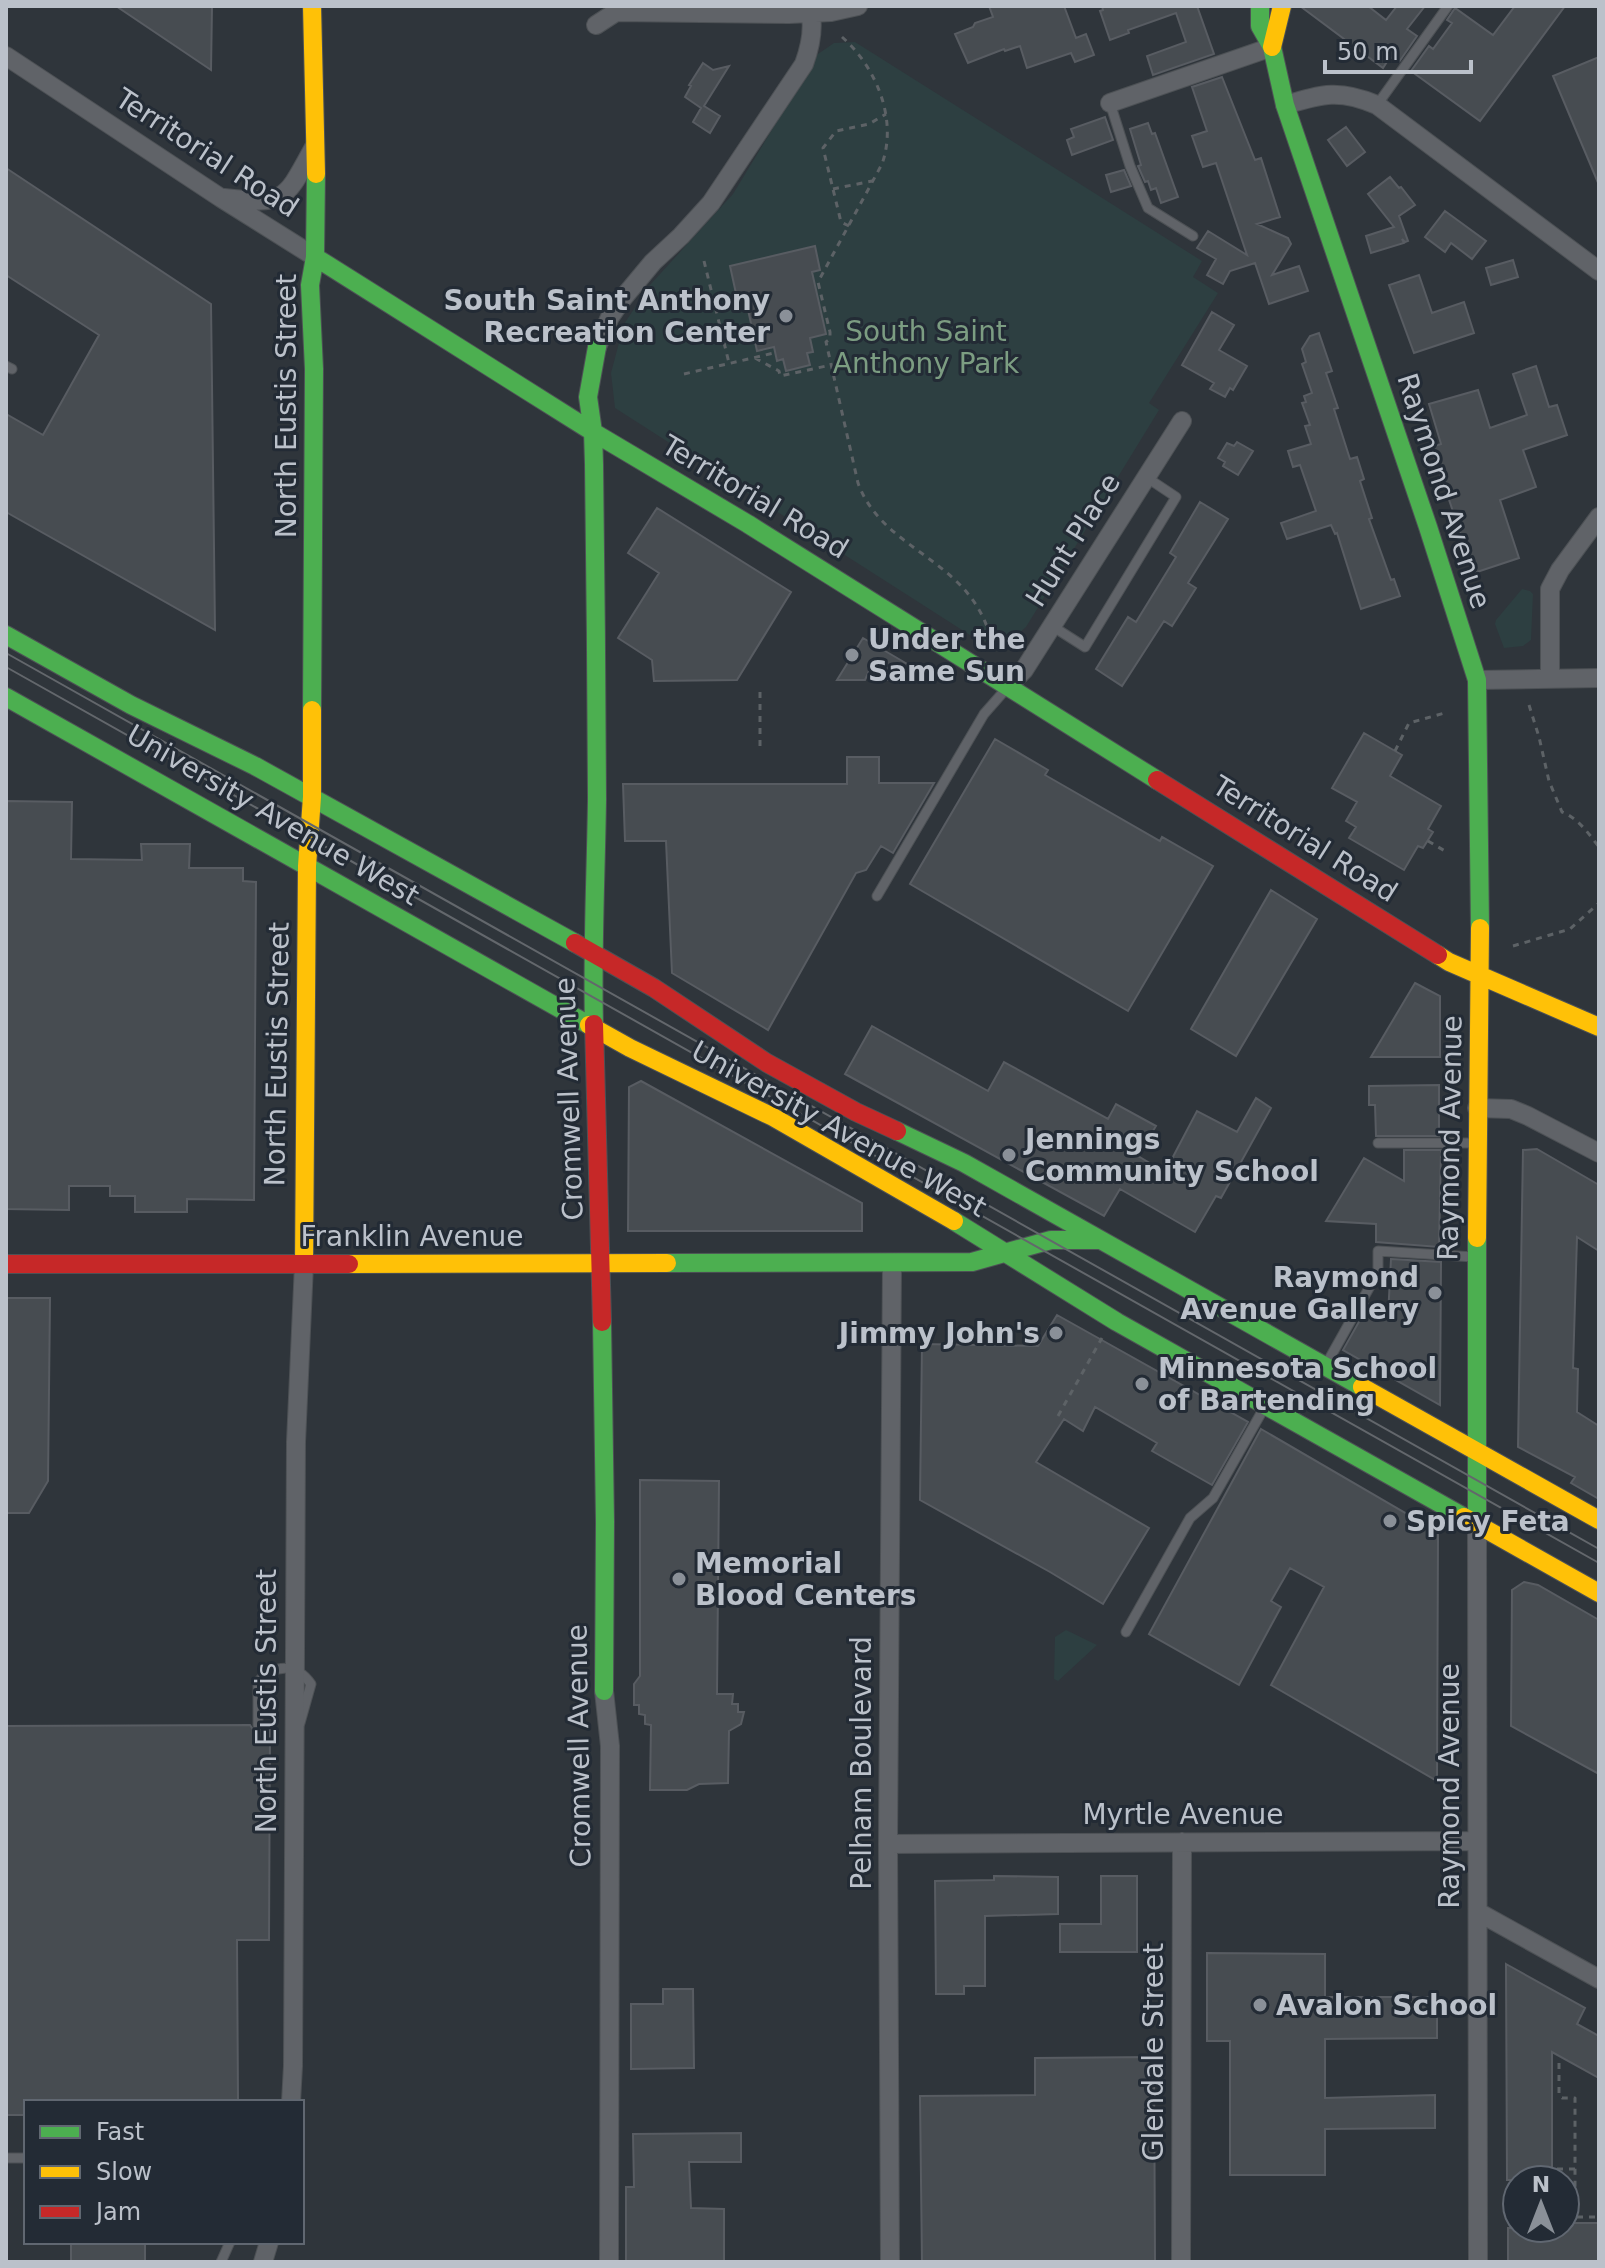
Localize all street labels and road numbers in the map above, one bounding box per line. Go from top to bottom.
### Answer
street label: Territorial Road [109,81,305,224]
street label: North Eustis Street [270,274,303,538]
street label: Raymond Avenue [1390,369,1498,613]
street label: Territorial Road [655,428,854,566]
street label: Hunt Place [1019,467,1127,613]
street label: University Avenue West [121,718,425,912]
street label: Territorial Road [1206,768,1403,909]
street label: North Eustis Street [258,921,296,1187]
street label: Cromwell Avenue [548,977,590,1221]
street label: Raymond Avenue [1431,1015,1469,1261]
street label: University Avenue West [686,1034,992,1224]
street label: Franklin Avenue [301,1220,523,1253]
street label: North Eustis Street [250,1569,283,1833]
street label: Cromwell Avenue [560,1624,598,1868]
street label: Pelham Boulevard [845,1636,878,1890]
street label: Raymond Avenue [1433,1663,1466,1909]
street label: Myrtle Avenue [1082,1798,1284,1831]
street label: Glendale Street [1137,1943,1170,2161]

